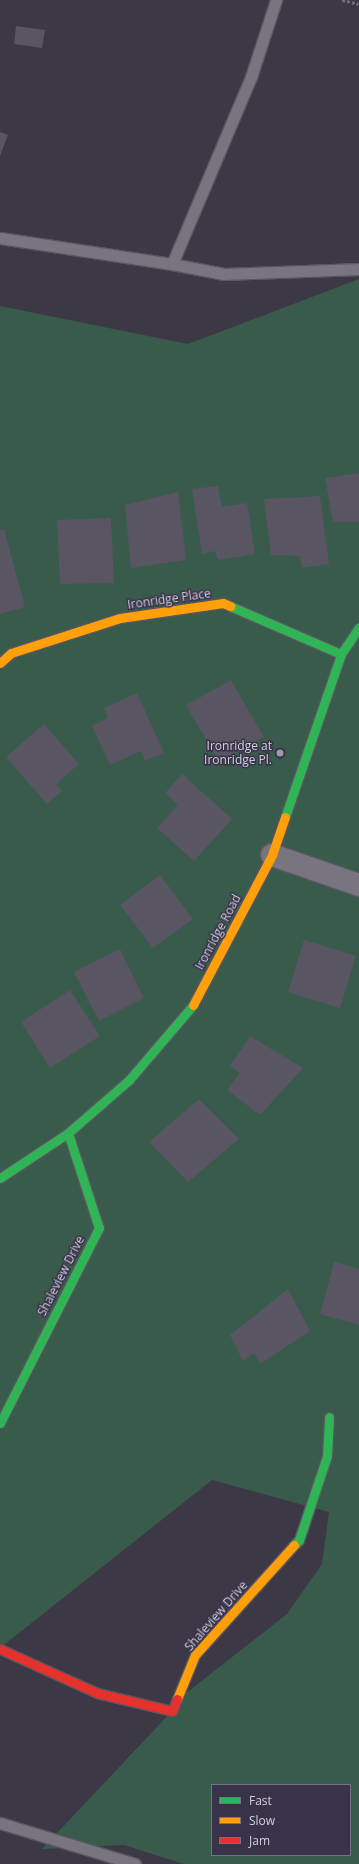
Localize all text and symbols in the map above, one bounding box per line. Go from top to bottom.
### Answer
street label: Ironridge Place [126,586,212,612]
place label: Ironridge at Ironridge Pl. [204,739,272,767]
marker: Ironridge at Ironridge Pl. [275,748,285,758]
street label: Ironridge Road [192,892,244,972]
street label: Shaleview Drive [35,1234,87,1318]
street label: Shaleview Drive [182,1578,250,1654]
legend [211,1784,351,1856]
text: Fast [249,1792,272,1809]
text: Slow [249,1812,275,1829]
text: Jam [249,1832,270,1849]

